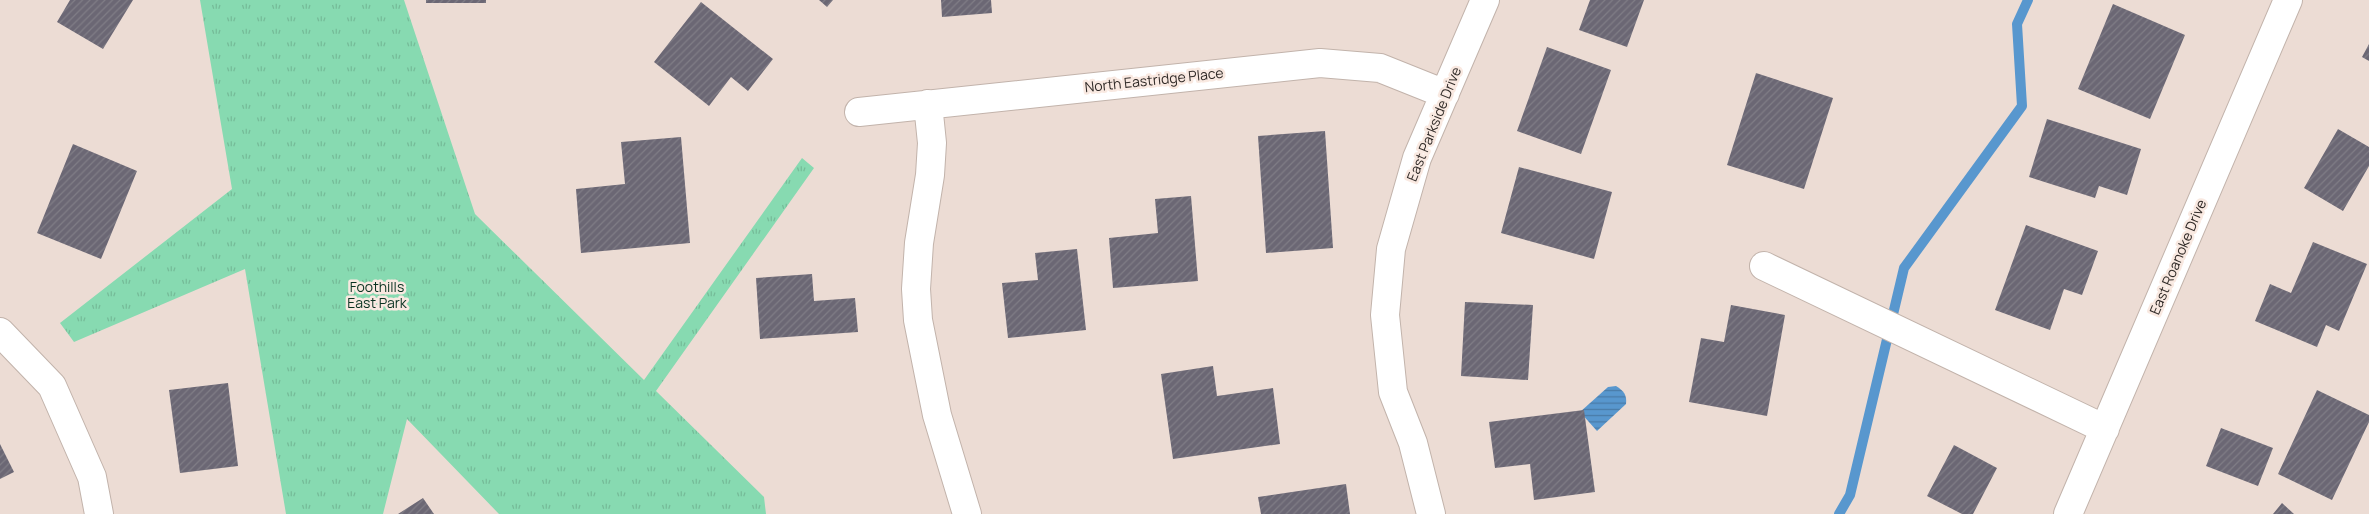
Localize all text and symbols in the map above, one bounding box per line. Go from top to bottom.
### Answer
street label: North Eastridge Place [1084,63,1224,96]
street label: East Parkside Drive [1402,64,1465,184]
street label: East Roanoke Drive [2145,196,2210,317]
park label: Foothills East Park [347,277,408,312]

